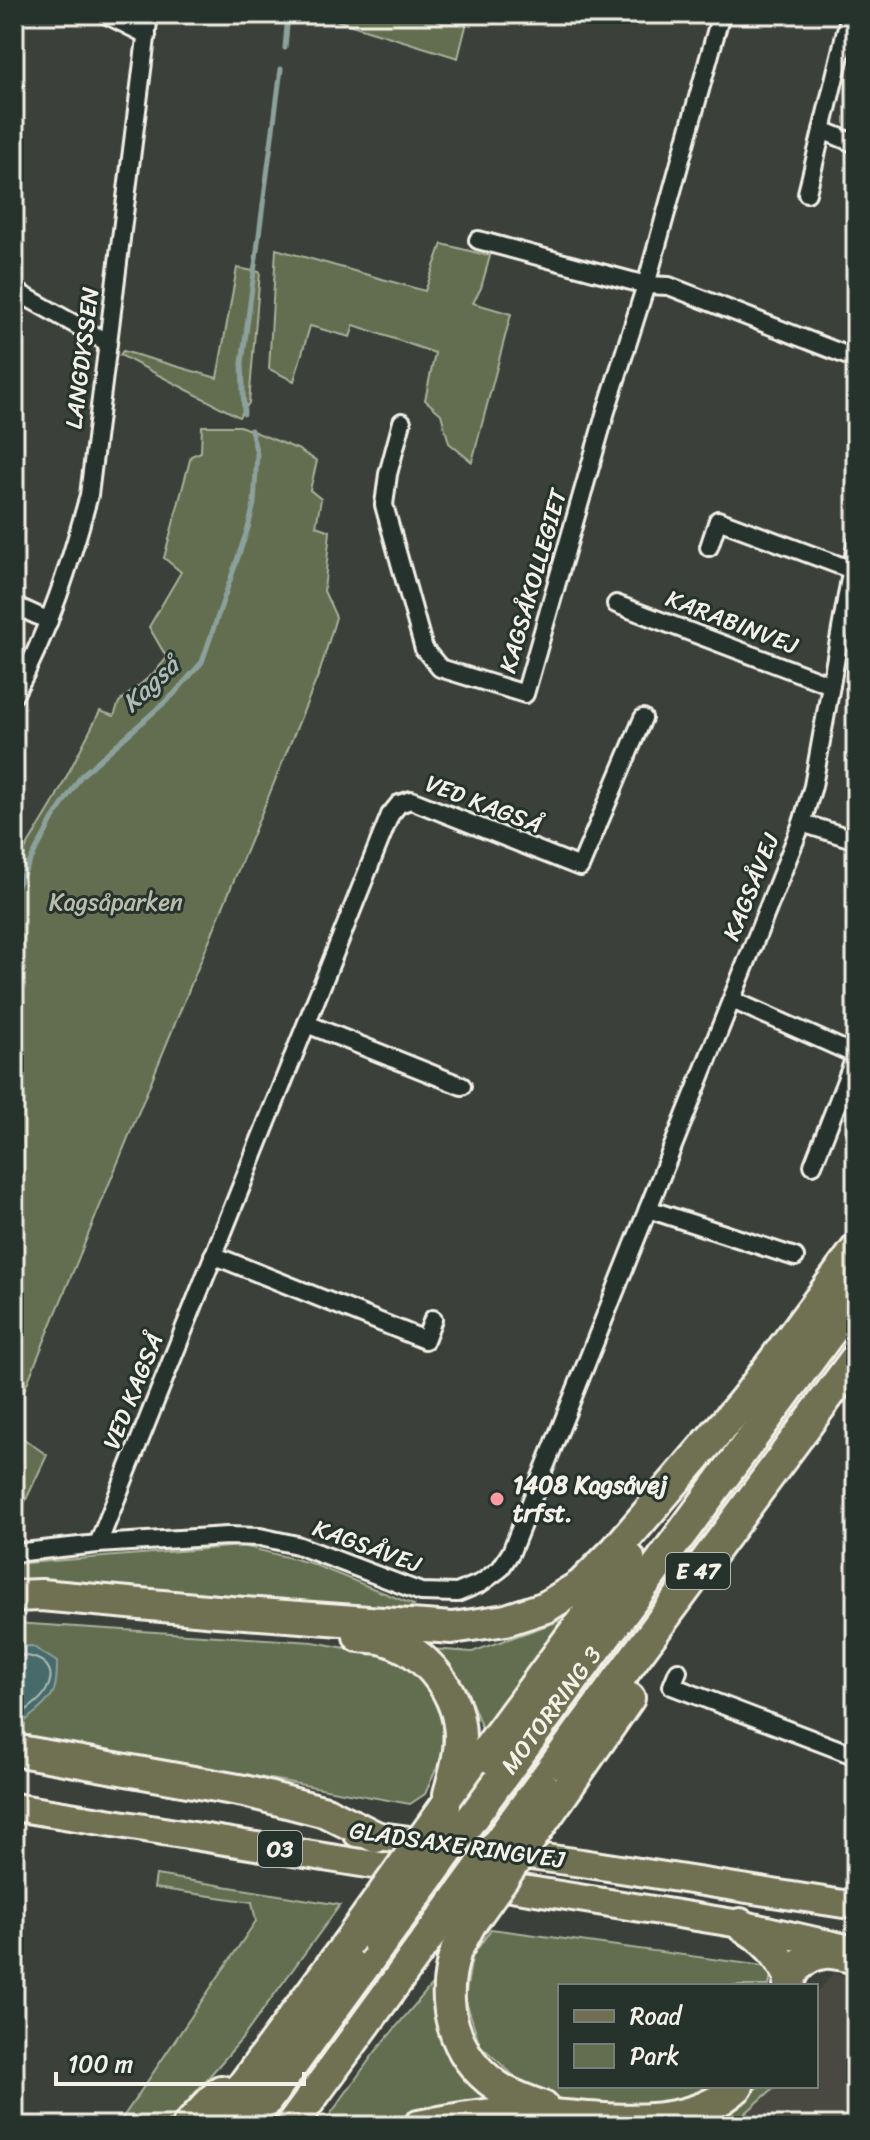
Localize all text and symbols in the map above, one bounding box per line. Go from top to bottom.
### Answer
street label: LANGDYSSEN [52,284,112,431]
street label: KAGSÅKOLLEGIET [487,483,580,678]
street label: KARABINVEJ [660,578,805,667]
water label: Kagså [110,641,194,724]
street label: VED KAGSÅ [419,762,550,846]
street label: KAGSÅVEJ [710,826,792,947]
park label: Kagsåparken [49,881,183,923]
street label: VED KAGSÅ [91,1325,176,1456]
place label: 1408 Kagsåvej trfst. [513,1464,669,1534]
marker: 1408 Kagsåvej trfst. [488,1490,506,1508]
street label: KAGSÅVEJ [307,1507,428,1585]
road number: E 47 [666,1553,730,1589]
street label: MOTORRING 3 [490,1637,613,1783]
street label: GLADSAXE RINGVEJ [347,1809,568,1881]
road number: O3 [258,1831,302,1867]
legend [558,1984,818,2088]
text: Road [630,1995,684,2037]
text: Park [630,2035,679,2077]
scale bar [56,2036,304,2086]
text: 100 m [68,2043,133,2085]

